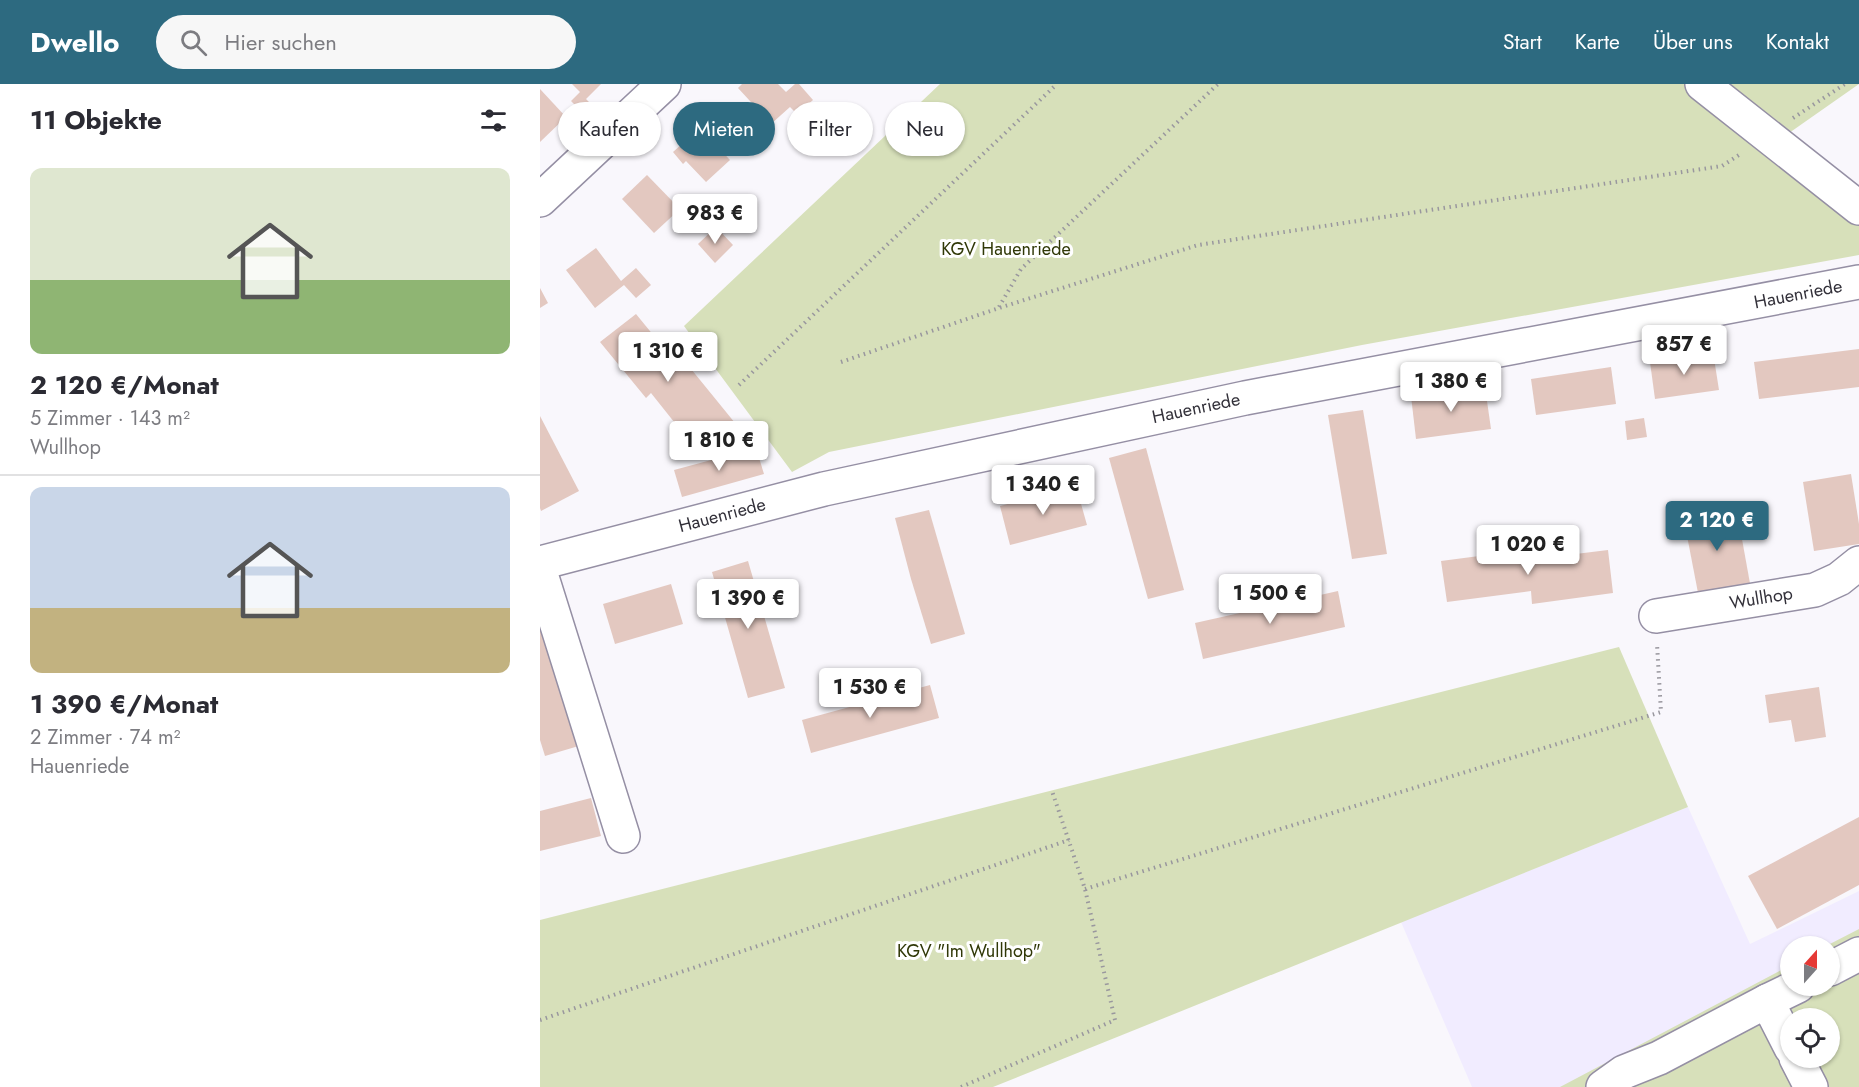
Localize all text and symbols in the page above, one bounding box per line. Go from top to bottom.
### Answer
search box [156,15,576,69]
text: Dwello [30,22,120,63]
icon: search [177,26,210,59]
text: Hier suchen [225,26,337,58]
text: Start [1503,27,1542,57]
text: Karte [1575,27,1620,57]
text: Über uns [1653,27,1733,57]
text: Kontakt [1766,27,1829,57]
text: 11 Objekte [30,101,162,139]
chip: Kaufen [558,102,661,156]
chip: Mieten [673,102,775,156]
chip: Filter [787,102,873,156]
chip: Neu [885,102,965,156]
icon: filters [477,104,510,137]
pin: 983 € [673,194,757,245]
text: 983 € [686,199,744,228]
icon: home [216,207,324,315]
park label: KGV Hauenriede [941,236,1071,262]
street label: Hauenriede [1752,273,1844,315]
pin: 857 € [1642,325,1726,376]
text: 857 € [1656,330,1712,359]
pin: 1 310 € [613,332,723,383]
text: 1 310 € [632,337,704,366]
pin: 1 380 € [1396,362,1506,413]
text: 2 120 €/Monat [30,366,219,404]
text: 1 380 € [1414,367,1488,396]
street label: Hauenriede [1150,386,1242,430]
text: 5 Zimmer · 143 m² [30,404,190,433]
pin: 1 810 € [664,421,774,472]
text: 1 810 € [683,426,755,455]
text: Wullhop [30,433,101,462]
pin: 1 340 € [988,465,1098,516]
text: 1 340 € [1006,470,1080,499]
street label: Hauenriede [675,491,769,539]
pin: 2 120 € [1662,501,1772,552]
text: 2 120 € [1680,506,1754,535]
pin: 1 020 € [1473,525,1583,576]
icon: home [216,526,324,634]
text: 1 020 € [1491,530,1565,559]
pin: 1 500 € [1215,574,1325,625]
pin: 1 390 € [693,579,803,630]
text: 1 500 € [1233,579,1307,608]
street label: Wullhop [1727,580,1795,616]
text: 1 390 € [711,584,785,613]
pin: 1 530 € [815,668,925,719]
text: 1 530 € [833,673,907,702]
text: 1 390 €/Monat [30,685,218,723]
text: 2 Zimmer · 74 m² [30,723,181,752]
text: Hauenriede [30,752,129,781]
north arrow [1780,936,1840,996]
map controls [1780,936,1840,1068]
park label: KGV "Im Wullhop" [897,938,1041,964]
button: locate [1780,1008,1840,1068]

